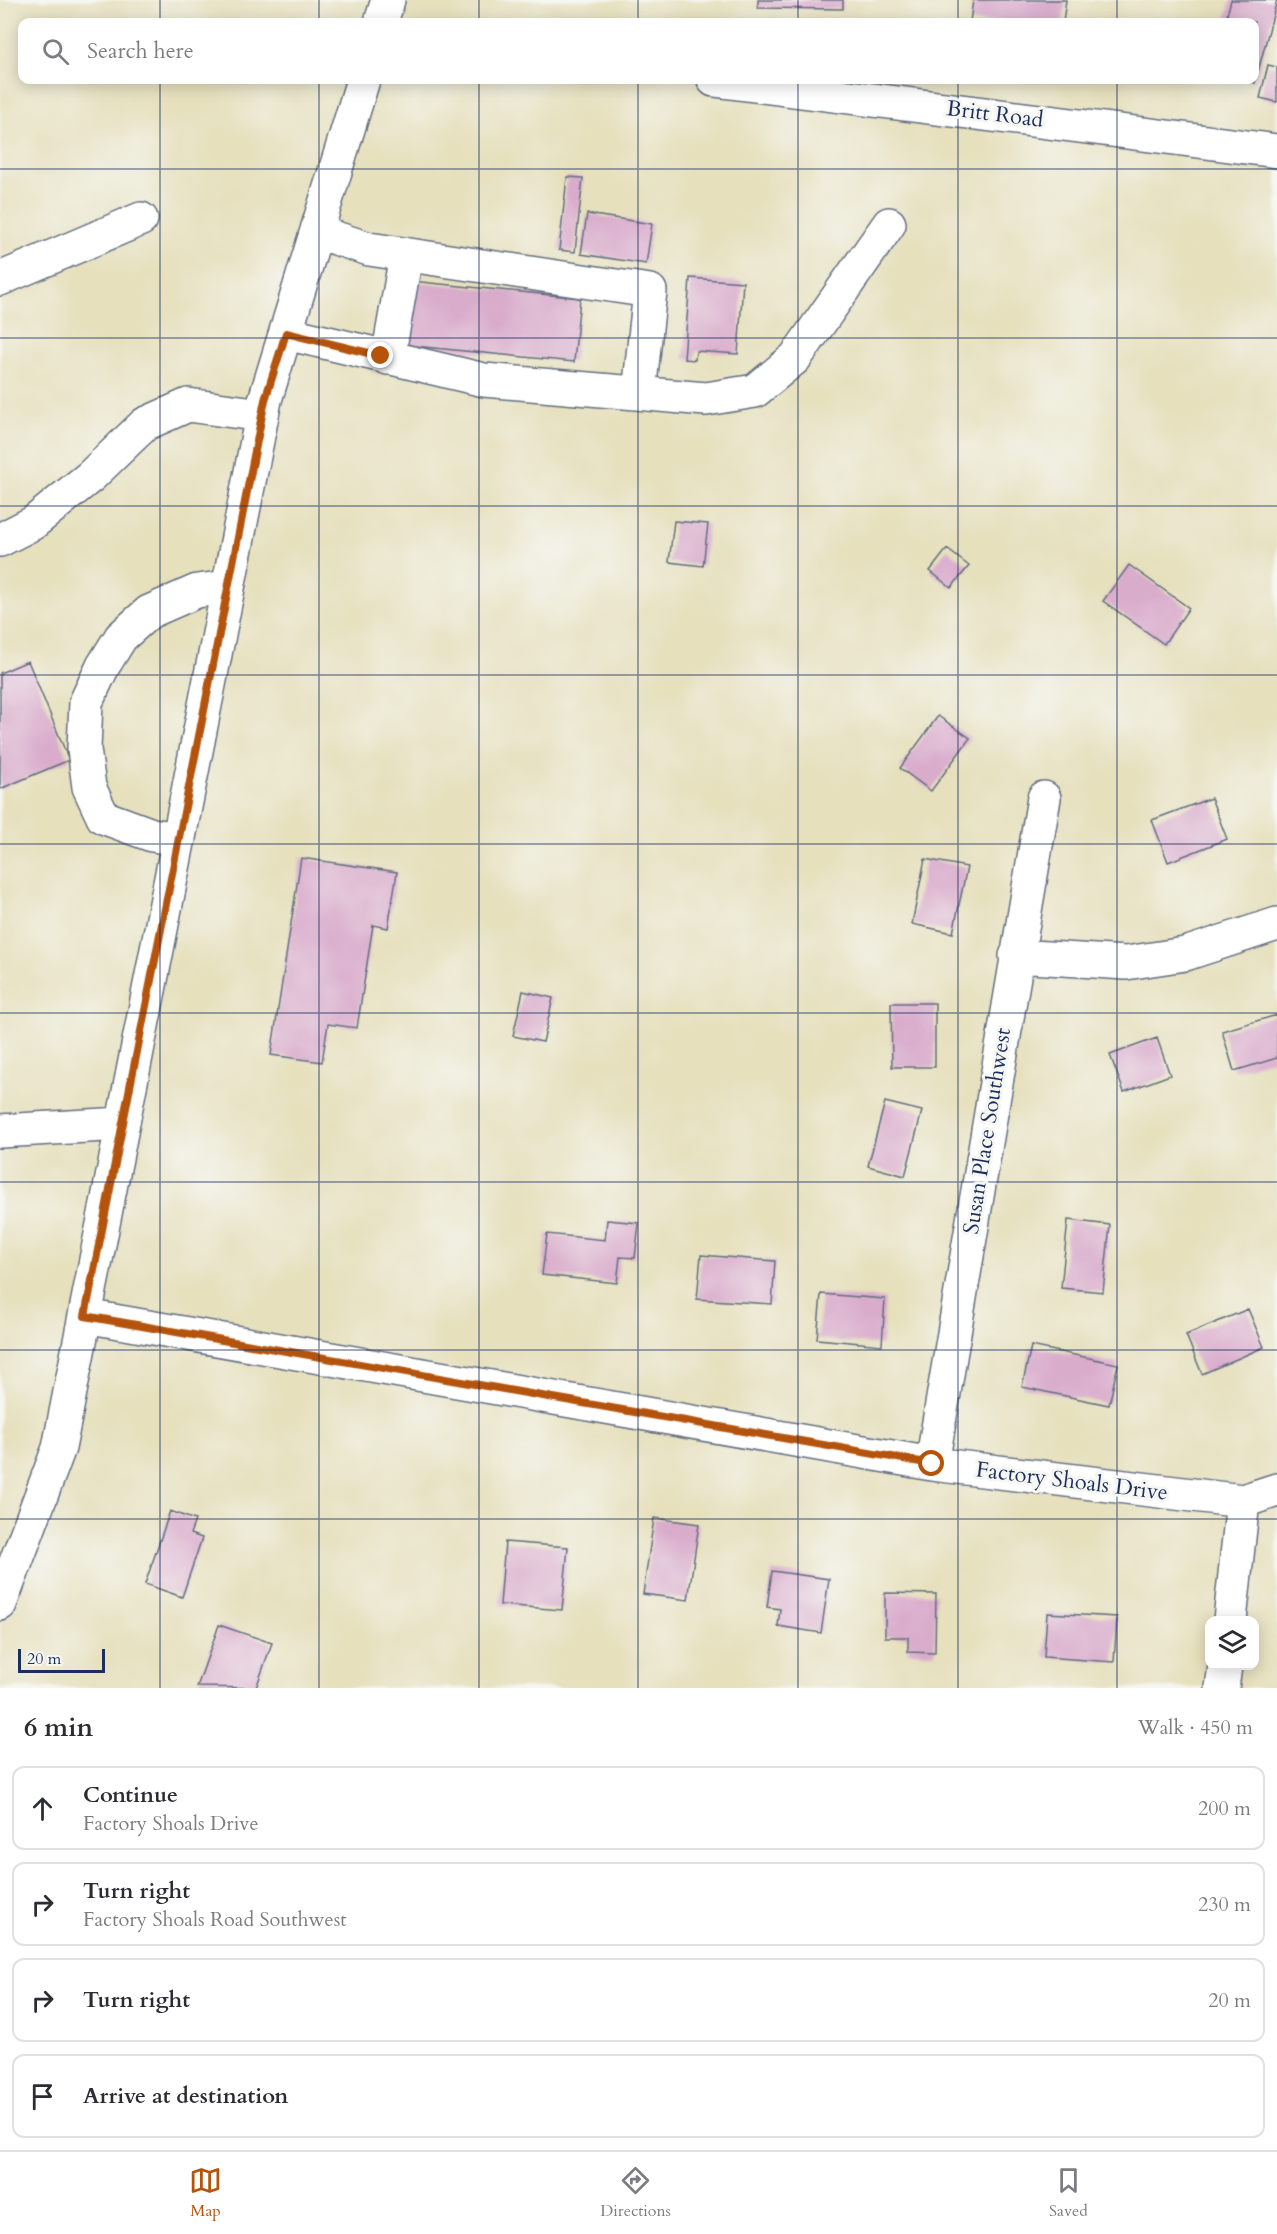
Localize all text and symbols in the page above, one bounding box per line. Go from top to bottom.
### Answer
search box [18,18,1259,84]
icon: search [39,35,72,68]
text: Search here [87,36,194,66]
street label: Britt Road [945,93,1045,135]
route end [367,342,393,368]
street label: Susan Place Southwest [956,1026,1018,1236]
route start [918,1450,944,1476]
street label: Factory Shoals Drive [974,1454,1170,1508]
map controls [1205,1616,1259,1670]
button: layers [1205,1616,1259,1670]
scale bar [18,1646,105,1674]
text: 20 m [27,1648,61,1670]
text: 6 min [24,1710,93,1745]
text: Walk · 450 m [1138,1714,1253,1741]
text: Continue [83,1780,178,1810]
icon: ahead [26,1792,59,1825]
text: 200 m [1198,1795,1251,1822]
text: Factory Shoals Drive [83,1810,259,1837]
text: Turn right [83,1876,190,1906]
icon: right [26,1888,59,1921]
text: 230 m [1198,1891,1251,1918]
text: Factory Shoals Road Southwest [83,1906,347,1933]
icon: right [26,1984,59,2017]
text: Turn right [83,1985,190,2015]
text: 20 m [1208,1987,1251,2014]
icon: arrive [26,2080,59,2113]
text: Arrive at destination [83,2081,288,2111]
tab: Map [189,2164,222,2222]
tab: Directions [600,2164,671,2222]
tab: Saved [1049,2164,1088,2222]

